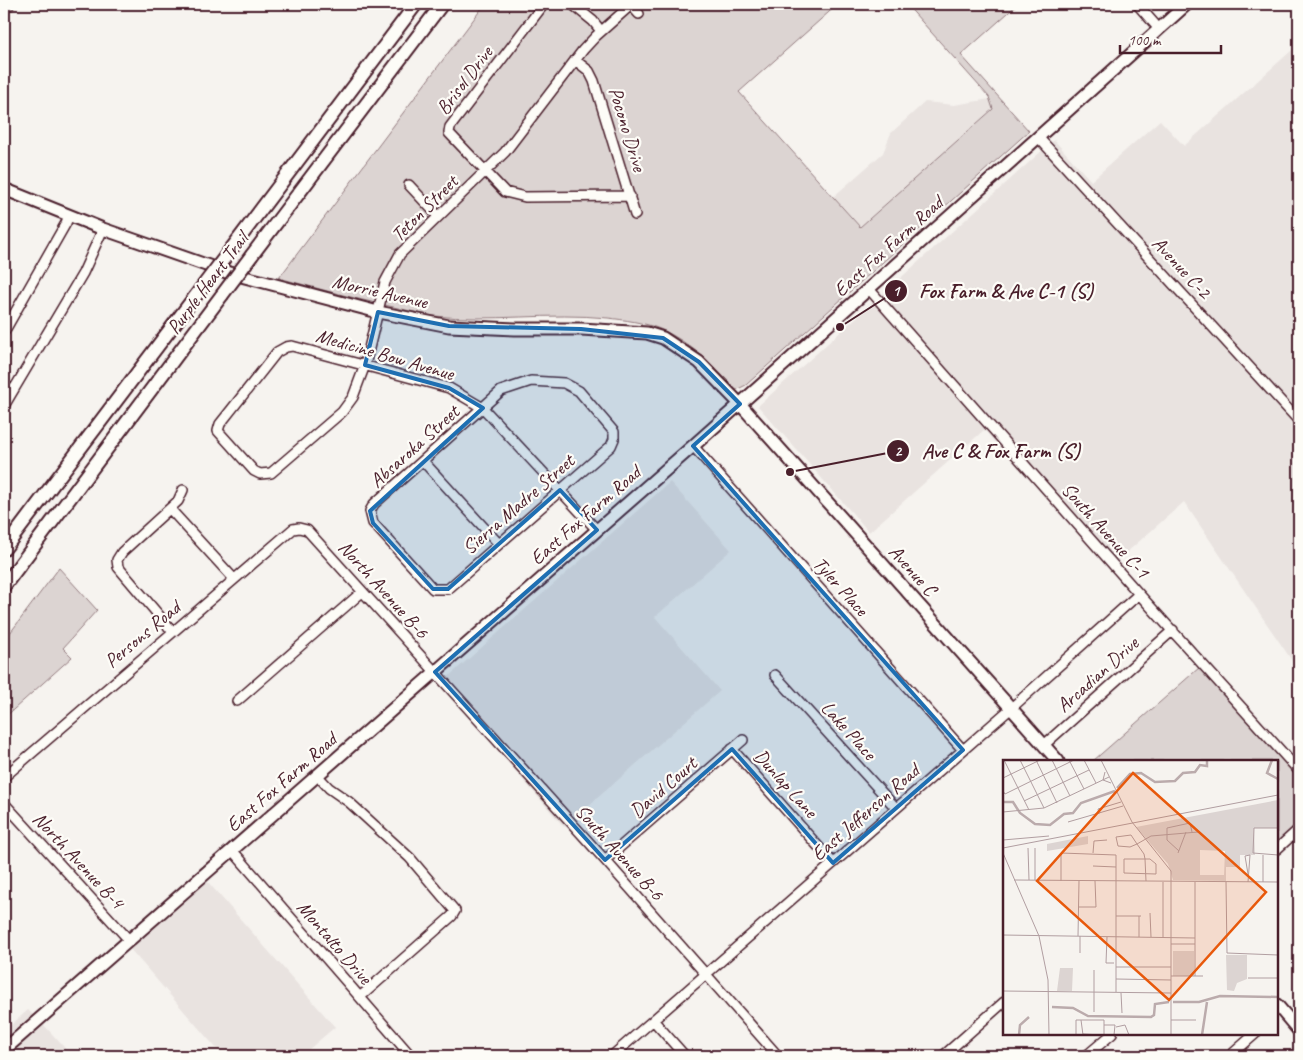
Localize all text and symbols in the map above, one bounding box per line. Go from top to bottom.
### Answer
scale bar [1120,22,1222,54]
text: 100 m [1128,31,1162,50]
street label: Brisol Drive [431,40,499,120]
street label: Pocono Drive [603,84,653,176]
street label: Teton Street [386,168,465,247]
street label: East Fox Farm Road [828,189,951,302]
street label: Purple Heart Trail [161,225,256,339]
street label: Avenue C-2 [1147,231,1218,305]
street label: Morrie Avenue [330,268,431,315]
callout: Fox Farm & Ave C-1 (S) [883,273,1104,309]
text: Fox Farm & Ave C-1 (S) [919,278,1095,304]
text: 1 [893,282,902,301]
street label: Medicine Bow Avenue [313,323,458,387]
street label: Absaroka Street [364,398,466,493]
callout: Ave C & Fox Farm (S) [886,433,1090,469]
text: Ave C & Fox Farm (S) [922,438,1082,464]
text: 2 [895,442,903,461]
street label: Sierra Madre Street [457,447,581,560]
street label: East Fox Farm Road [525,458,648,570]
street label: South Avenue C-1 [1056,477,1156,584]
street label: North Avenue B-6 [333,535,435,644]
street label: Avenue C [883,540,944,603]
street label: Tyler Place [807,551,875,622]
street label: Persons Road [99,593,188,673]
street label: Arcadian Drive [1051,630,1145,718]
street label: Lake Place [816,696,883,766]
street label: East Fox Farm Road [221,725,344,837]
street label: Dunlap Lane [748,744,824,824]
street label: David Court [625,750,704,823]
street label: East Jefferson Road [806,757,927,866]
inset map [1003,760,1278,1035]
street label: South Avenue B-6 [570,799,670,906]
street label: North Avenue B-4 [27,807,131,915]
street label: Montalto Drive [292,895,379,990]

